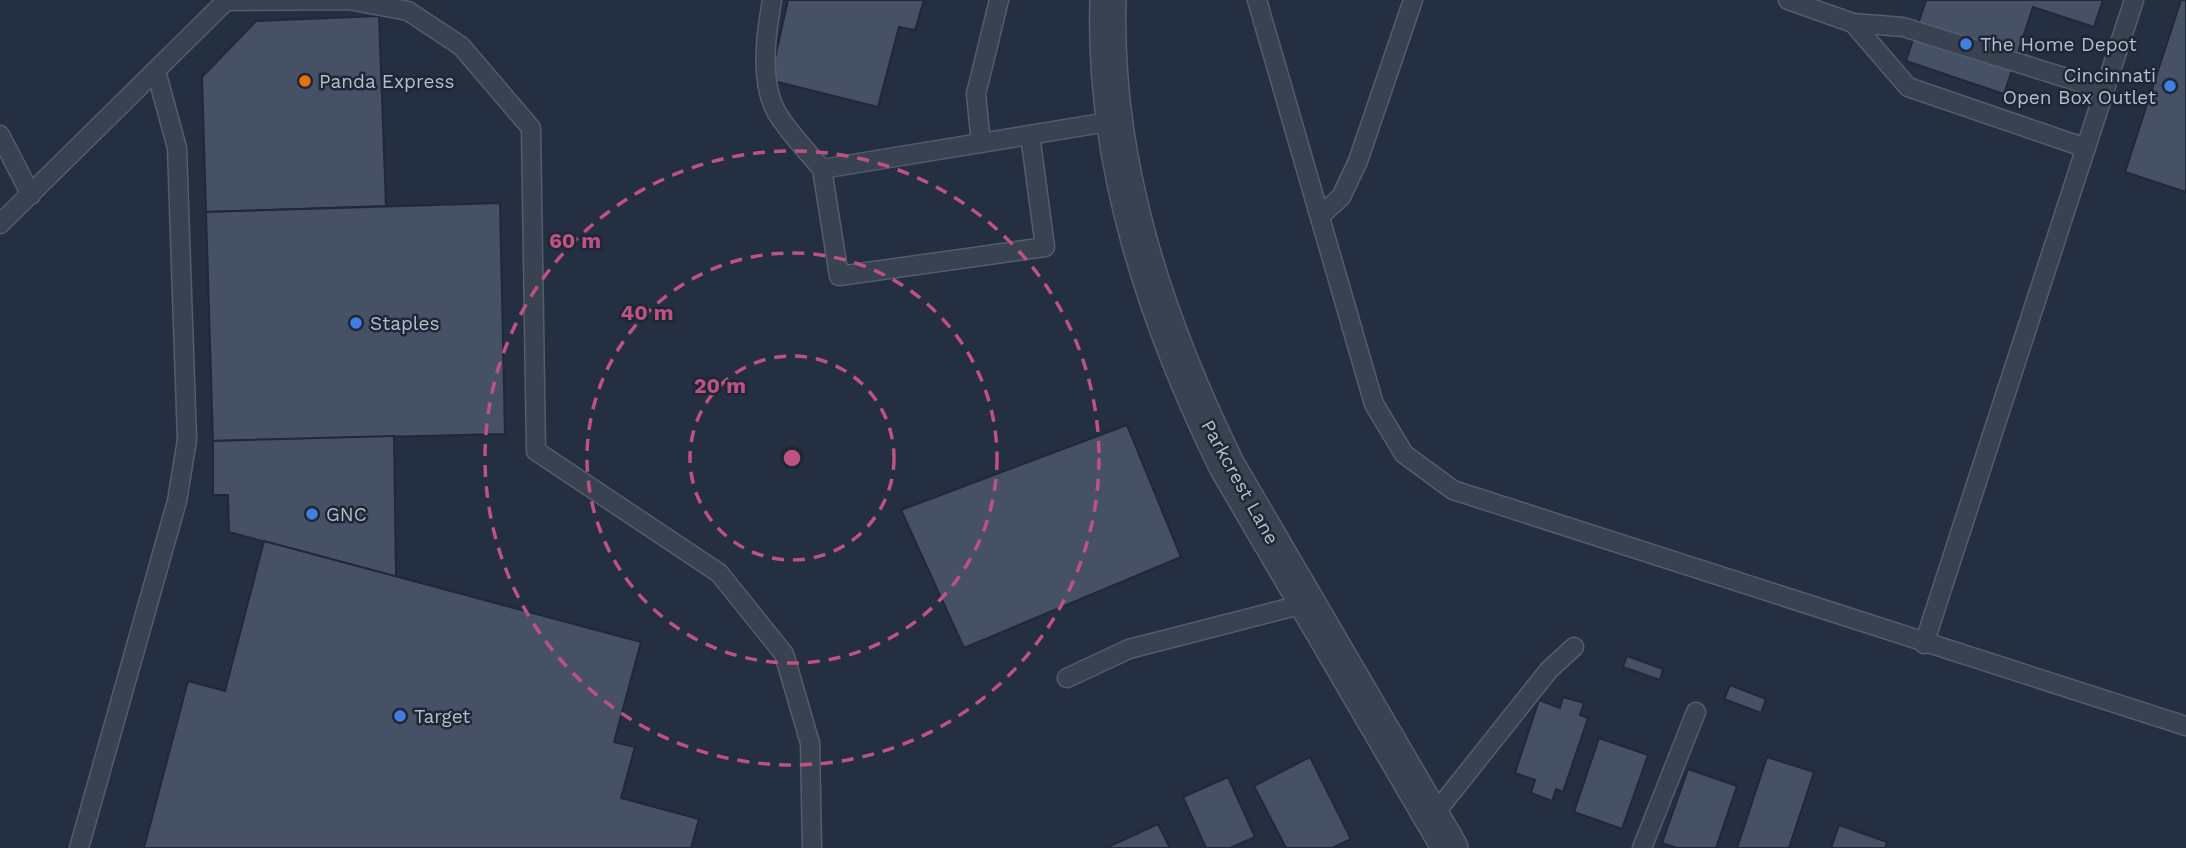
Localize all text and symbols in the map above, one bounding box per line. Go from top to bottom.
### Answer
place label: The Home Depot [1980,33,2137,56]
marker: The Home Depot [1958,36,1974,52]
place label: Cincinnati Open Box Outlet [2003,64,2156,109]
place label: Panda Express [319,70,454,93]
marker: Panda Express [297,73,313,89]
marker: Cincinnati Open Box Outlet [2162,78,2178,94]
text: 60 m [549,228,601,253]
text: 40 m [621,300,673,325]
place label: Staples [370,312,440,335]
marker: Staples [348,315,364,331]
text: 20 m [694,373,746,398]
street label: Parkcrest Lane [1196,416,1284,548]
centre of rings [780,446,804,470]
place label: GNC [326,503,367,526]
marker: GNC [304,506,320,522]
place label: Target [414,705,470,728]
marker: Target [392,708,408,724]

